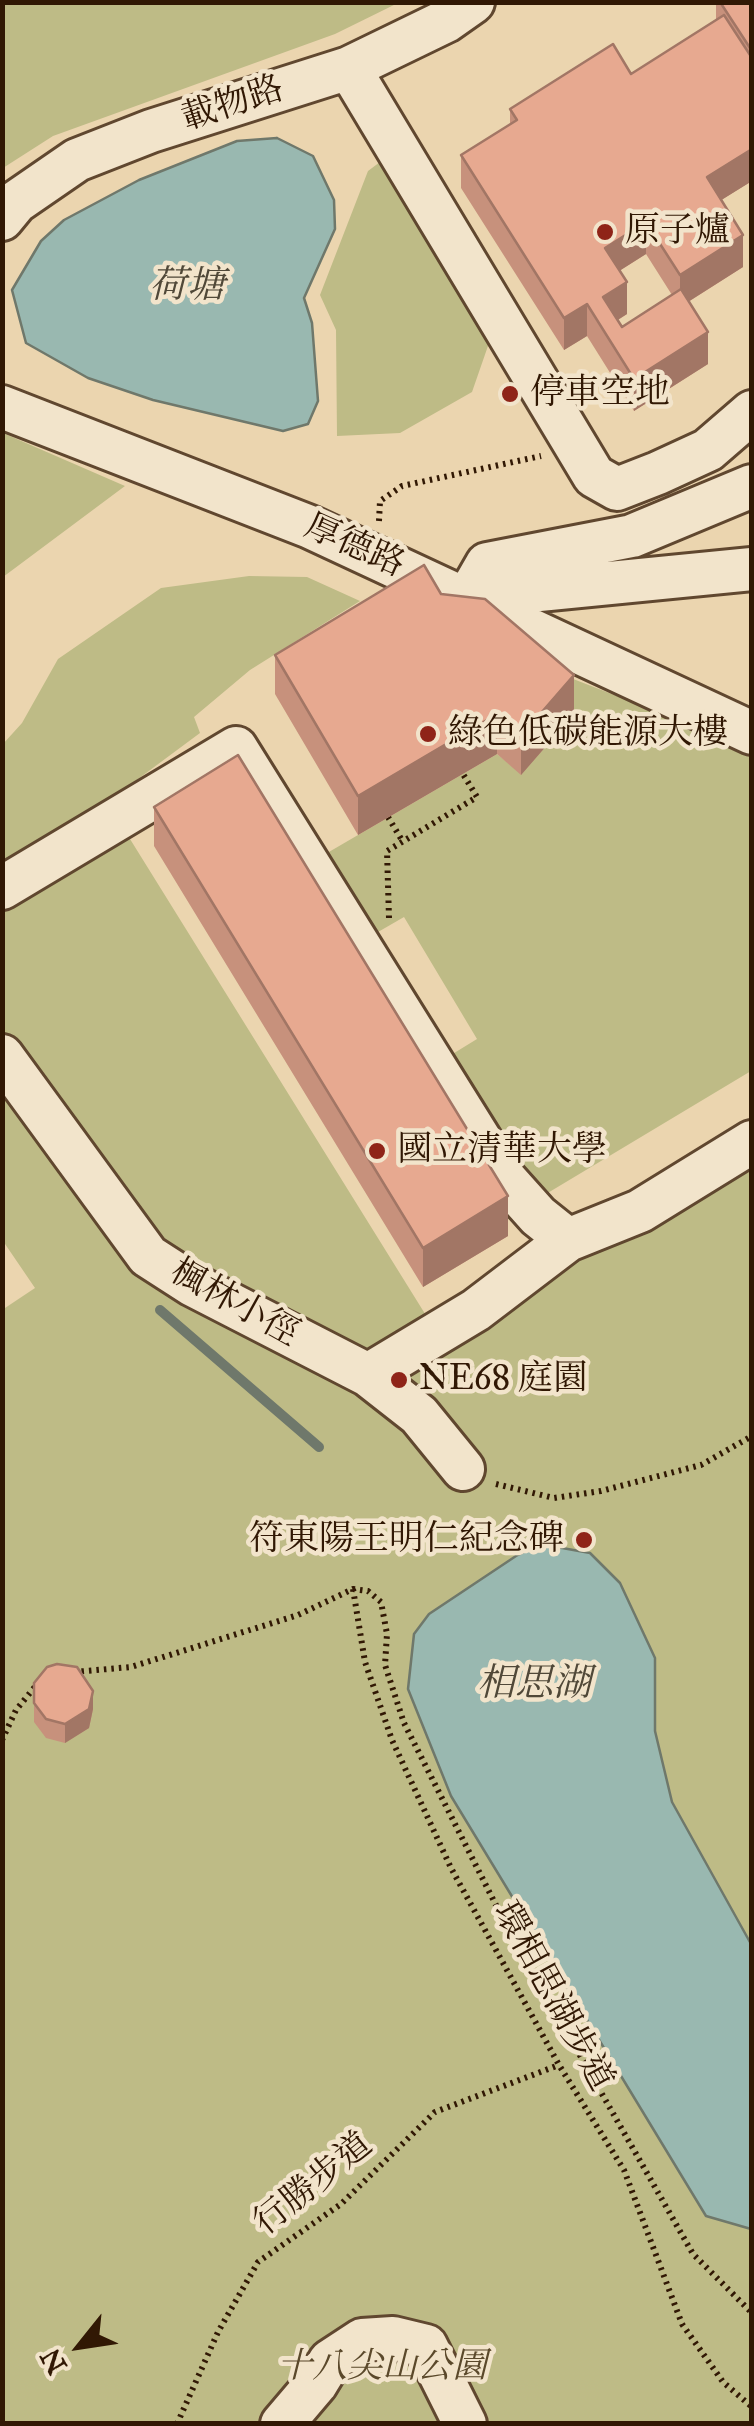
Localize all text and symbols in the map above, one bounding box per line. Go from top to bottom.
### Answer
street label: 載物路 [177,69,289,141]
place label: 原子爐 [625,211,730,253]
marker: 原子爐 [594,221,616,243]
water label: 荷塘 [149,265,225,311]
place label: 停車空地 [530,373,670,415]
marker: 停車空地 [499,383,521,405]
street label: 厚德路 [297,506,411,588]
place label: 綠色低碳能源大樓 [448,713,728,755]
marker: 綠色低碳能源大樓 [417,723,439,745]
place label: 國立清華大學 [397,1130,607,1172]
marker: 國立清華大學 [366,1140,388,1162]
street label: 楓林小徑 [163,1252,305,1356]
place label: NE68 庭園 [419,1359,588,1401]
marker: NE68 庭園 [388,1369,410,1391]
place label: 符東陽王明仁紀念碑 [249,1519,564,1561]
marker: 符東陽王明仁紀念碑 [573,1529,595,1551]
water label: 相思湖 [477,1663,591,1709]
street label: 環相思湖步道 [483,1895,621,2099]
street label: 行勝步道 [246,2125,382,2245]
north arrow [30,2296,130,2396]
text: N [32,2342,75,2380]
park label: 十八尖山公園 [277,2347,487,2389]

